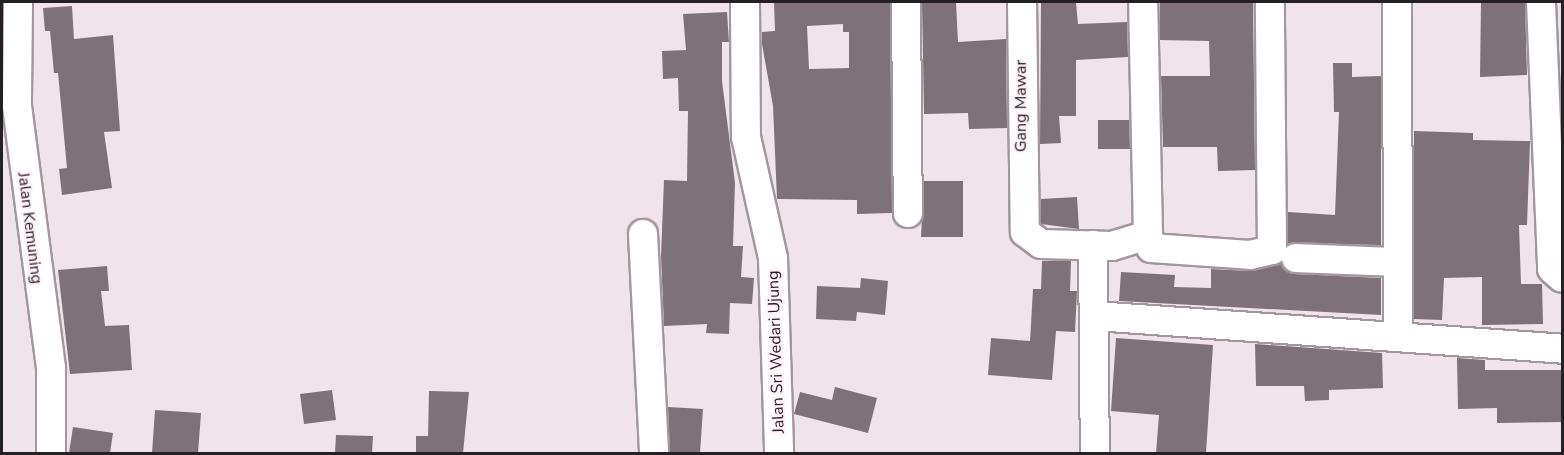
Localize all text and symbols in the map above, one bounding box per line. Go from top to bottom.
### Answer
street label: Gang Mawar [1011,60,1031,152]
street label: Jalan Kemuning [14,171,46,285]
street label: Jalan Sri Wedari Ujung [764,270,788,434]

